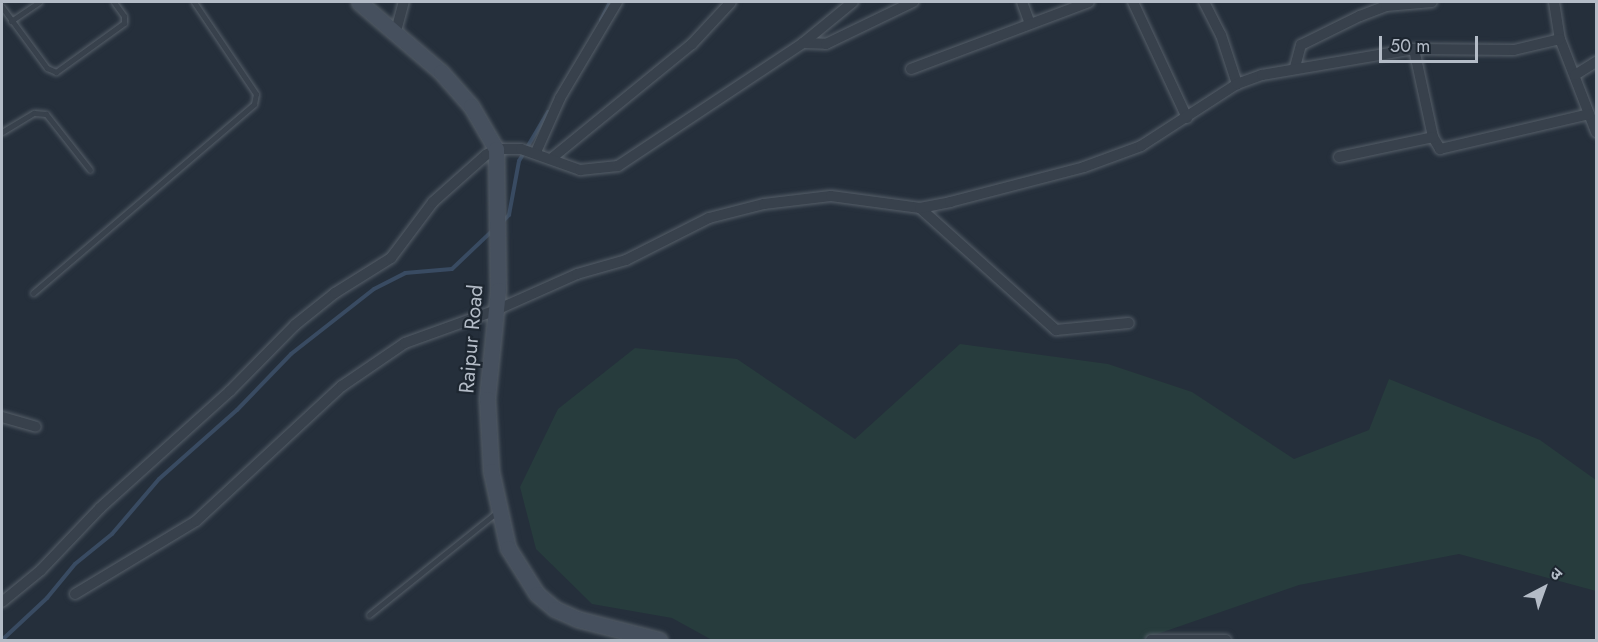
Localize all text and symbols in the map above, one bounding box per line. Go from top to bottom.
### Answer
scale bar [1382,24,1481,62]
text: 50 m [1390,33,1430,59]
street label: Raipur Road [454,284,488,394]
north arrow [1514,558,1574,618]
text: उ [1545,562,1567,586]

